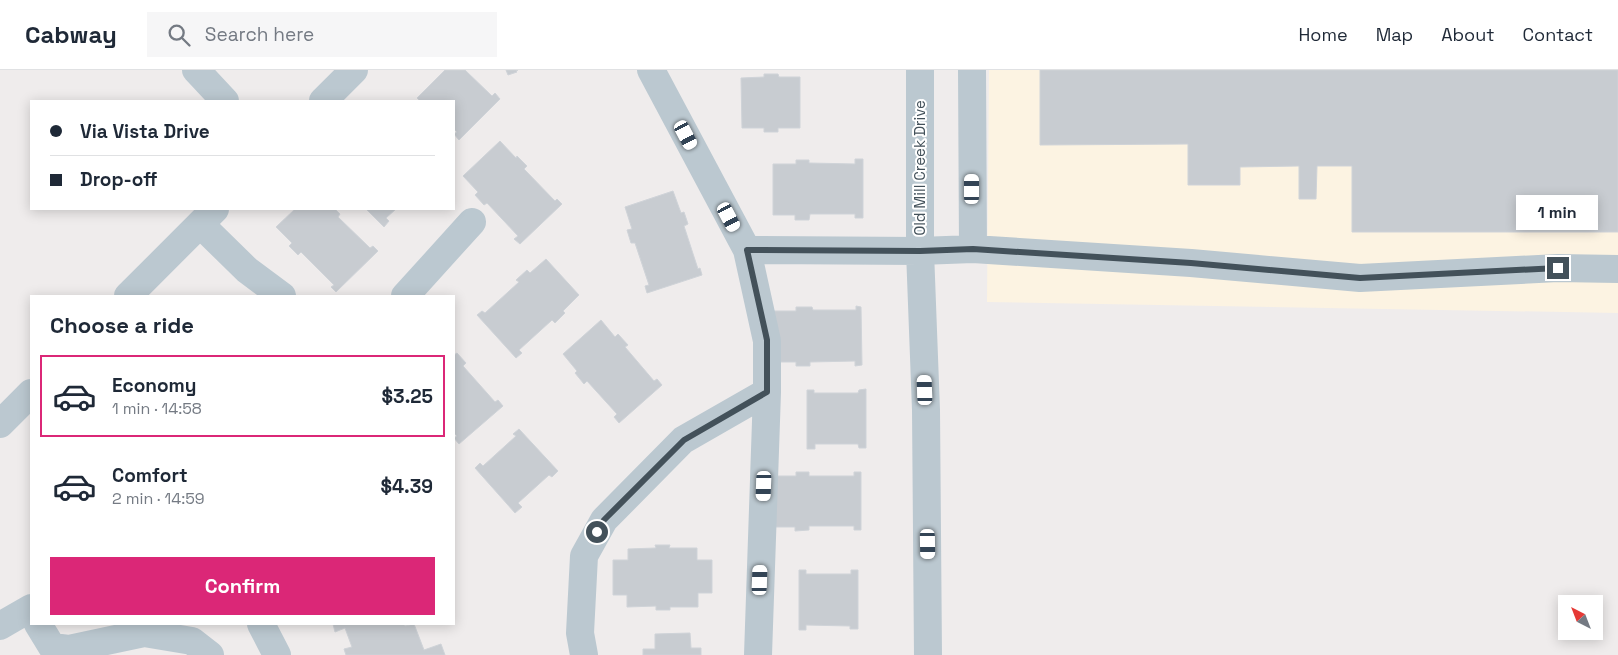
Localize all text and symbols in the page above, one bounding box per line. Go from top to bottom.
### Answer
search box [147,12,497,57]
text: Cabway [25,19,117,50]
icon: search [165,21,193,49]
text: Search here [205,22,314,47]
text: Home [1299,23,1348,46]
text: Map [1376,23,1413,46]
text: About [1441,23,1495,46]
text: Contact [1523,23,1593,46]
street label: Old Mill Creek Drive [910,100,929,236]
car [672,118,699,152]
text: Via Vista Drive [80,119,210,144]
text: Drop-off [80,167,158,192]
car [964,174,979,204]
callout: 1 min [1517,196,1599,230]
car [715,200,742,234]
text: 1 min [1537,202,1577,223]
route end [1547,257,1569,279]
text: Choose a ride [50,311,194,339]
text: Economy [112,373,196,398]
icon: car [52,374,97,419]
car [916,375,933,405]
text: $3.25 [382,384,433,409]
text: 1 min · 14:58 [112,398,202,419]
text: Comfort [112,463,188,488]
icon: car [52,464,97,509]
car [755,471,772,501]
text: $4.39 [380,474,433,499]
text: 2 min · 14:59 [112,488,205,509]
route start [586,521,608,543]
car [920,529,935,559]
button: Confirm [50,557,435,615]
car [751,565,768,595]
north arrow [1558,595,1602,640]
map controls [1558,595,1603,640]

